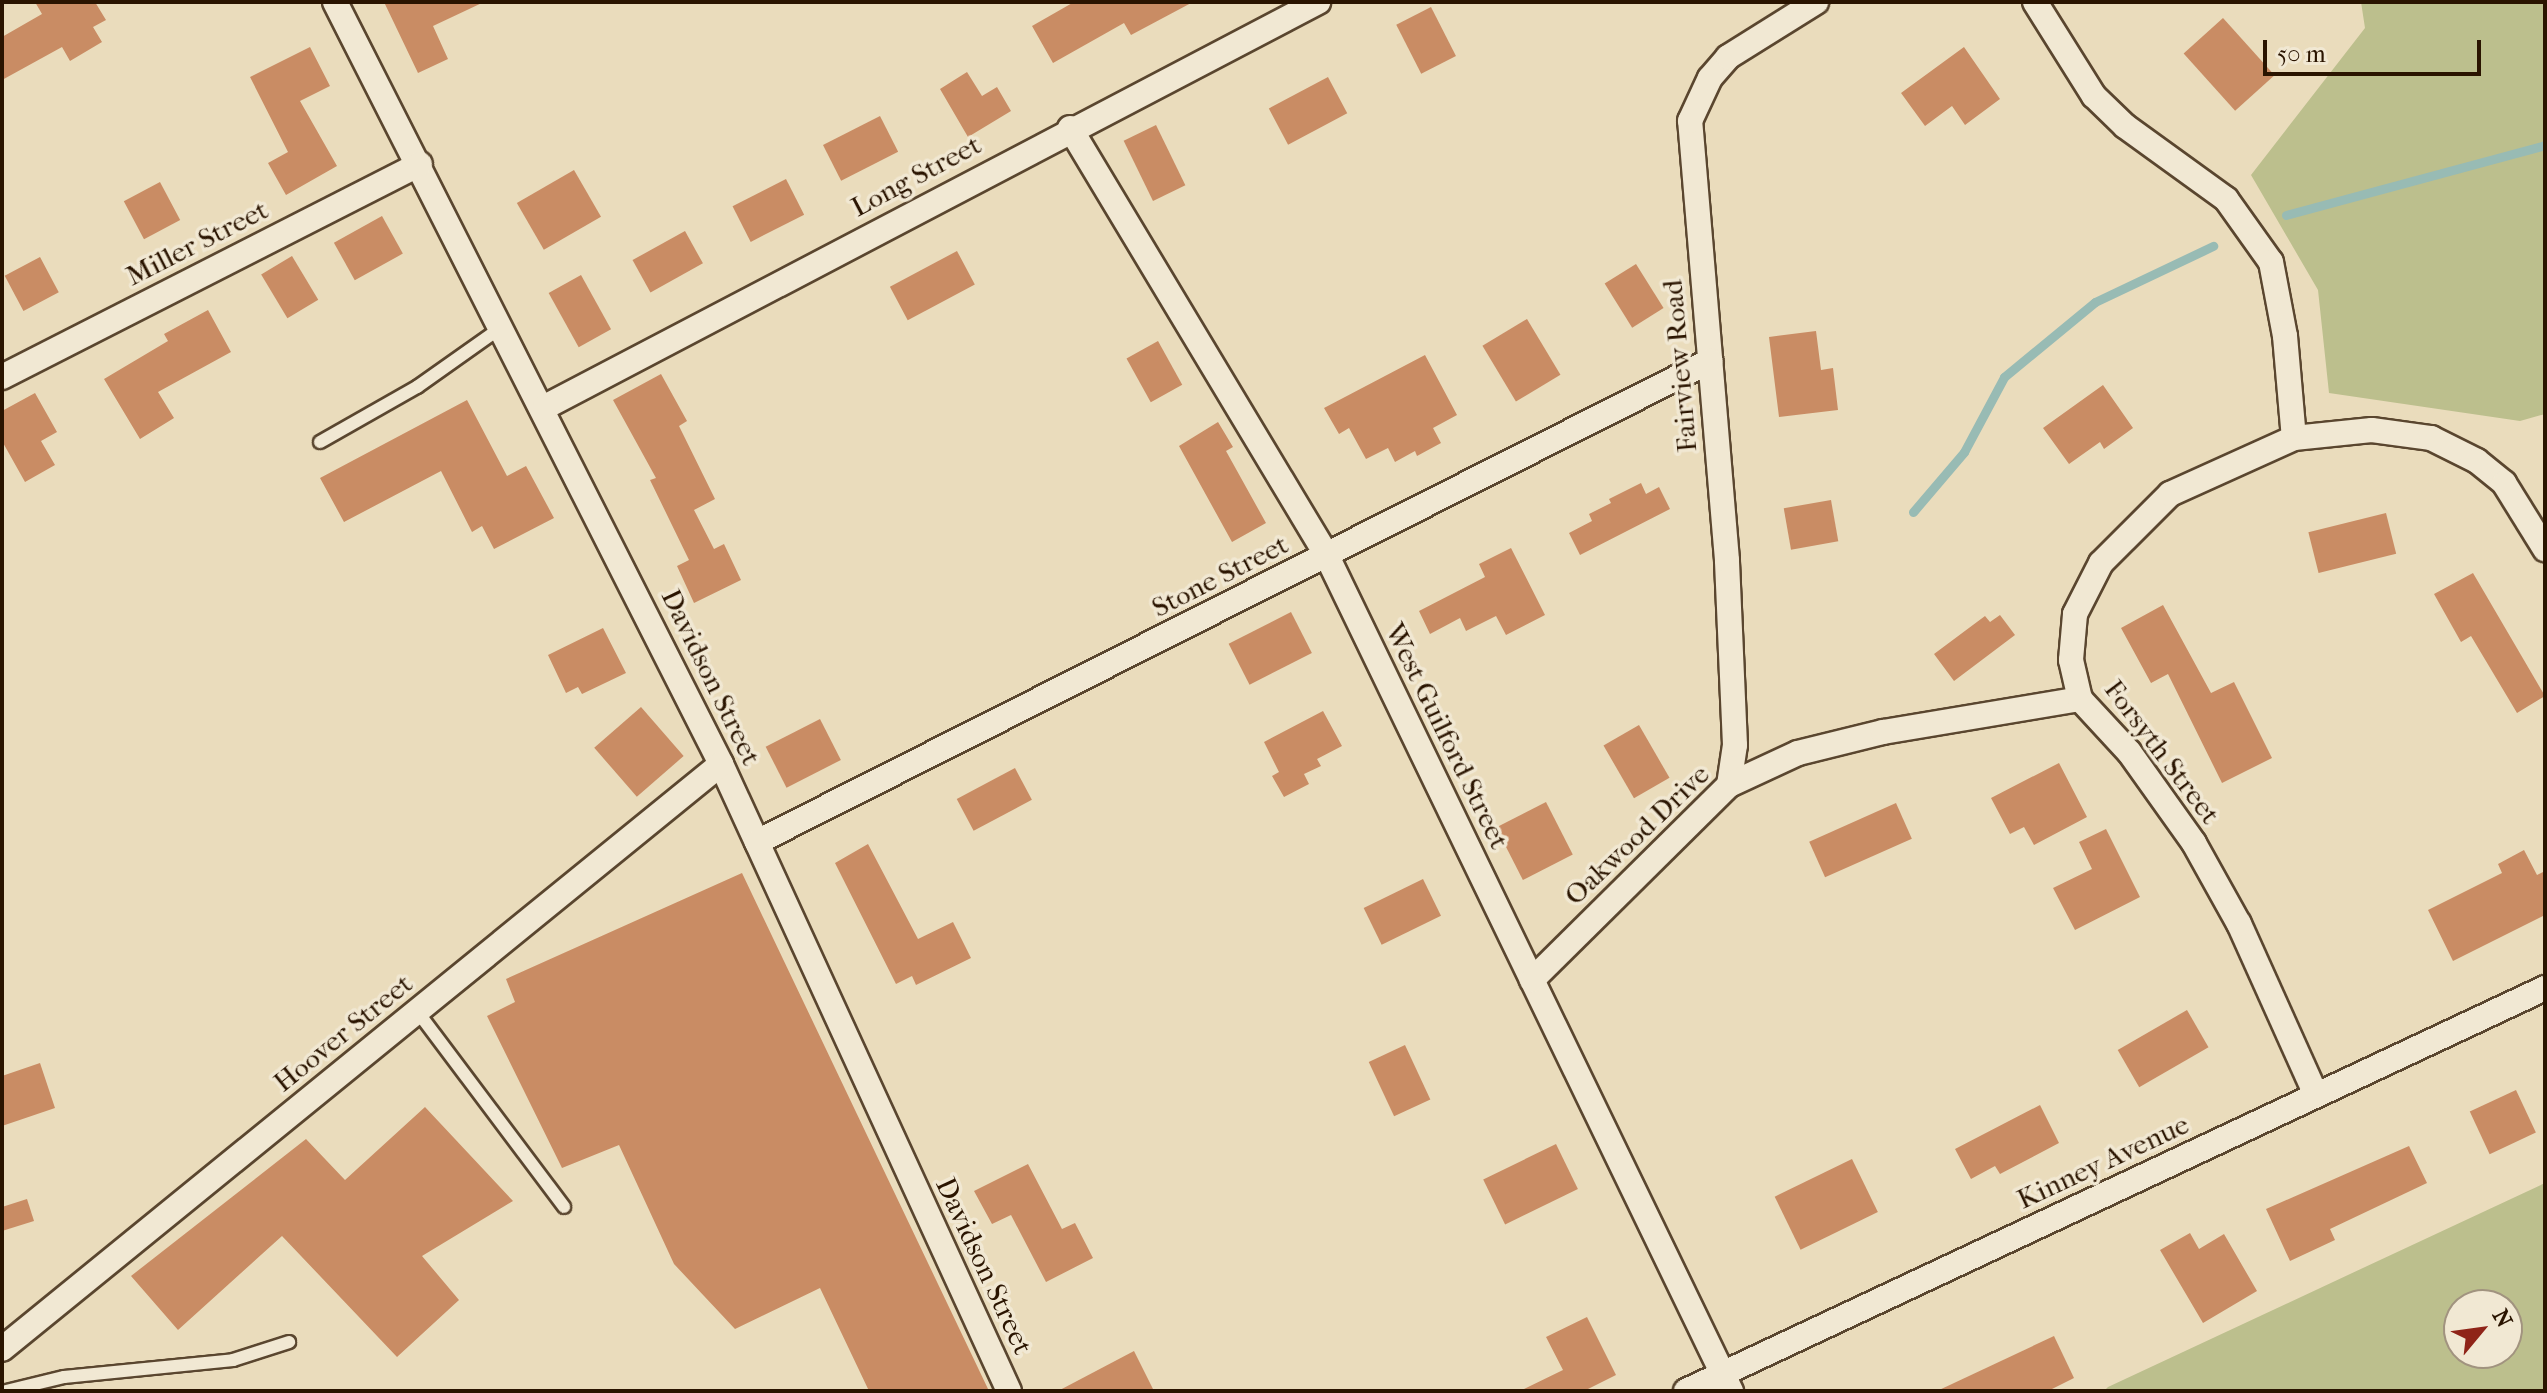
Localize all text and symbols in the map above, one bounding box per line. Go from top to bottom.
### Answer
scale bar [2267,24,2485,74]
text: 50 m [2277,40,2326,68]
street label: Long Street [845,128,987,224]
street label: Miller Street [120,193,274,293]
street label: Fairview Road [1656,278,1704,454]
street label: Stone Street [1146,527,1294,625]
street label: Davidson Street [654,583,768,771]
street label: West Guilford Street [1378,618,1516,854]
street label: Forsyth Street [2097,673,2227,831]
street label: Oakwood Drive [1558,758,1716,912]
street label: Hoover Street [267,967,419,1099]
street label: Kinney Avenue [2012,1108,2194,1216]
street label: Davidson Street [928,1172,1040,1360]
north arrow [2443,1289,2523,1369]
text: N [2487,1305,2518,1332]

